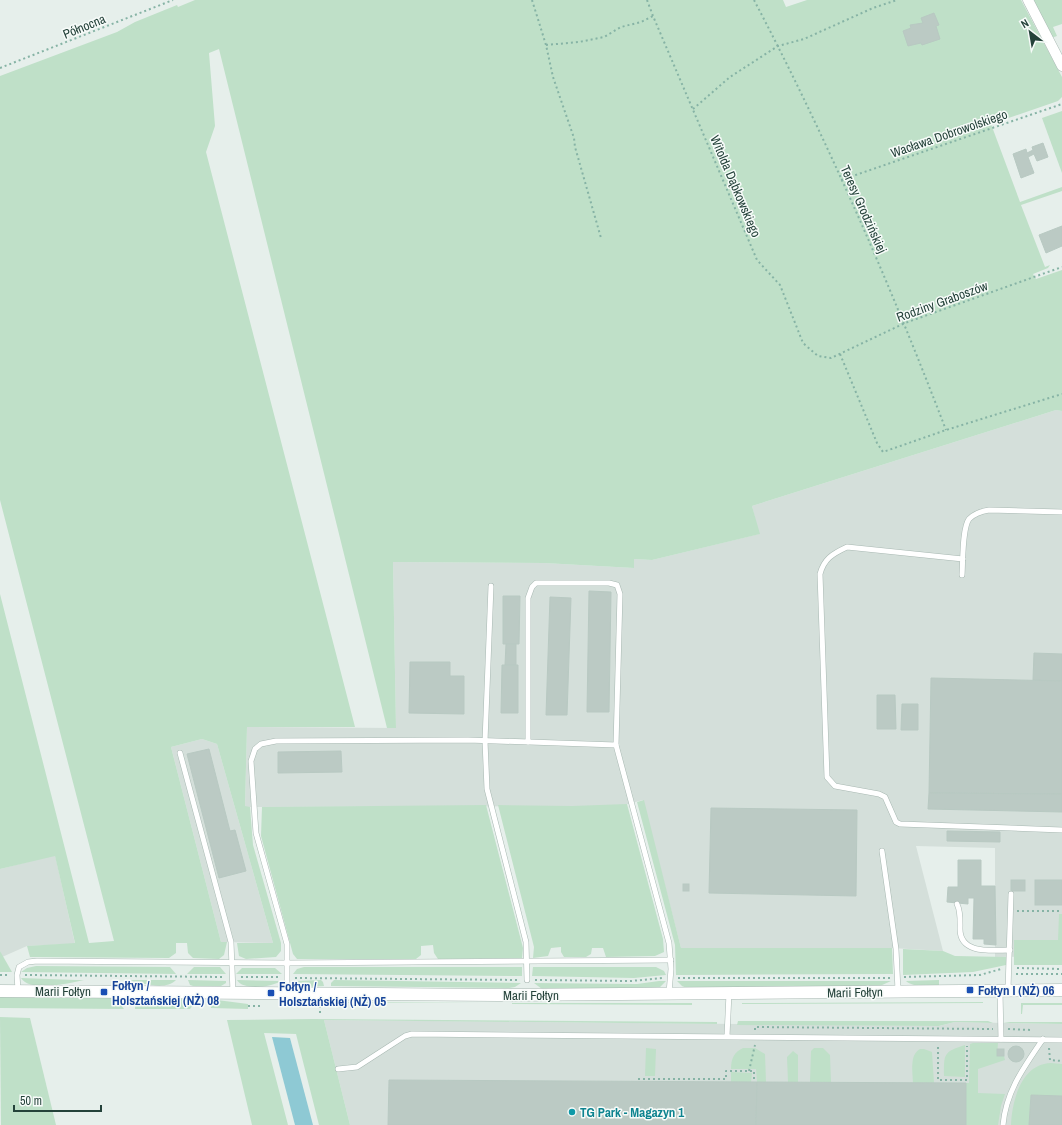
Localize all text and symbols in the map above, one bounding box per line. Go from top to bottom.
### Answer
street label: Północna [60,10,108,43]
north arrow [1010,12,1050,52]
text: N [1018,16,1031,31]
street label: Wacława Dobrowolskiego [889,106,1010,161]
street label: Witolda Dąbkowskiego [706,133,765,240]
street label: Teresy Grodzińskiej [837,163,890,256]
street label: Rodziny Graboszów [894,277,990,326]
place label: Fołtyn / Holsztańskiej (NŻ) 08 [112,977,219,1009]
place label: Fołtyn / Holsztańskiej (NŻ) 05 [279,978,386,1010]
place label: Fołtyn I (NŻ) 06 [978,982,1055,999]
street label: Marii Fołtyn [35,983,91,1000]
street label: Marii Fołtyn [827,984,883,1001]
marker: Fołtyn I (NŻ) 06 [965,985,975,995]
marker: Fołtyn / Holsztańskiej (NŻ) 08 [99,987,109,997]
street label: Marii Fołtyn [503,987,559,1004]
marker: Fołtyn / Holsztańskiej (NŻ) 05 [266,988,276,998]
scale bar [14,1087,101,1113]
text: 50 m [20,1093,42,1109]
place label: TG Park - Magazyn 1 [580,1104,684,1121]
marker: TG Park - Magazyn 1 [567,1107,577,1117]

